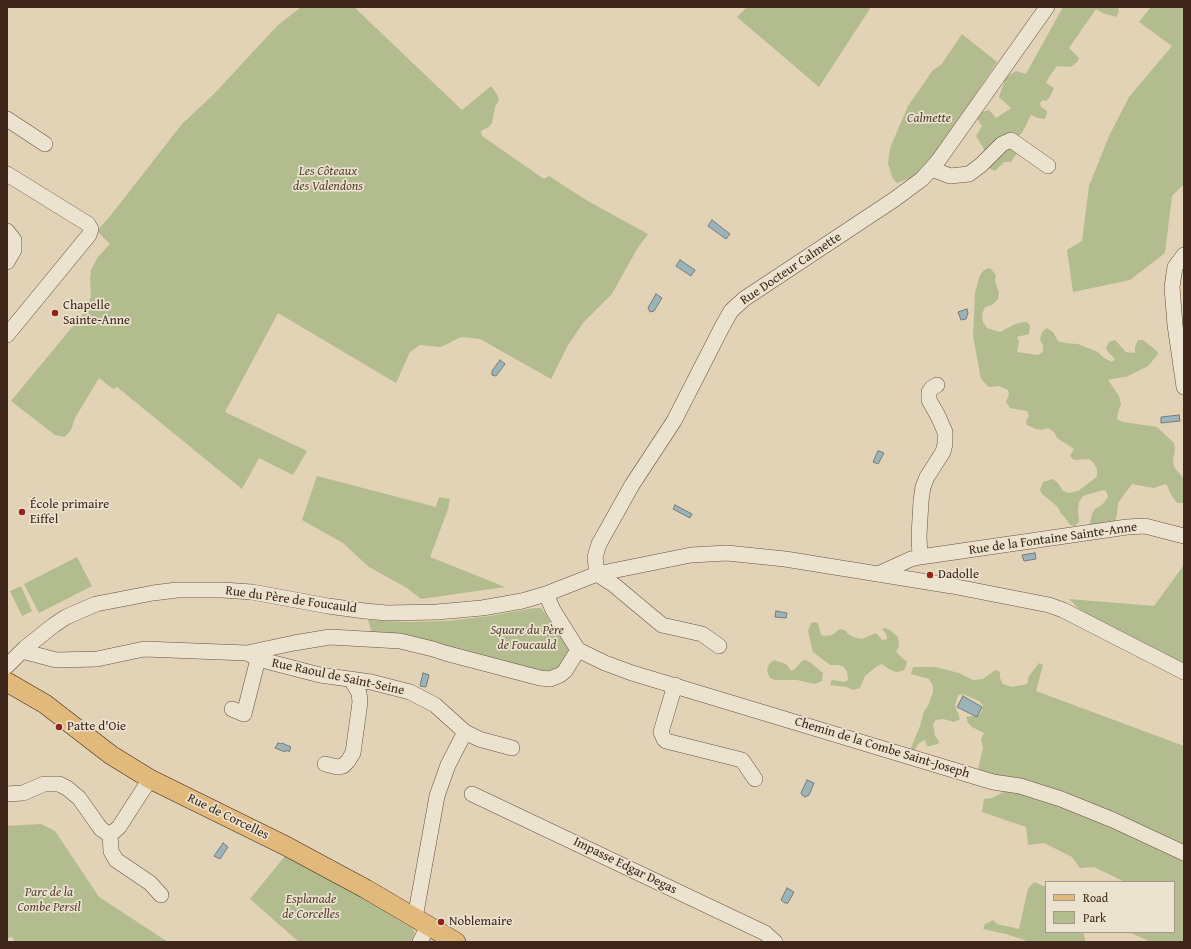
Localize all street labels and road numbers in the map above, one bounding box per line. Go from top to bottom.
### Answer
street label: Rue Docteur Calmette [737,229,845,309]
street label: Rue de la Fontaine Sainte-Anne [968,519,1138,559]
street label: Rue du Père de Foucauld [224,583,358,617]
street label: Rue Raoul de Saint-Seine [270,655,406,699]
street label: Chemin de la Combe Saint-Joseph [793,714,971,782]
street label: Rue de Corcelles [185,791,271,843]
street label: Impasse Edgar Degas [571,834,679,898]

